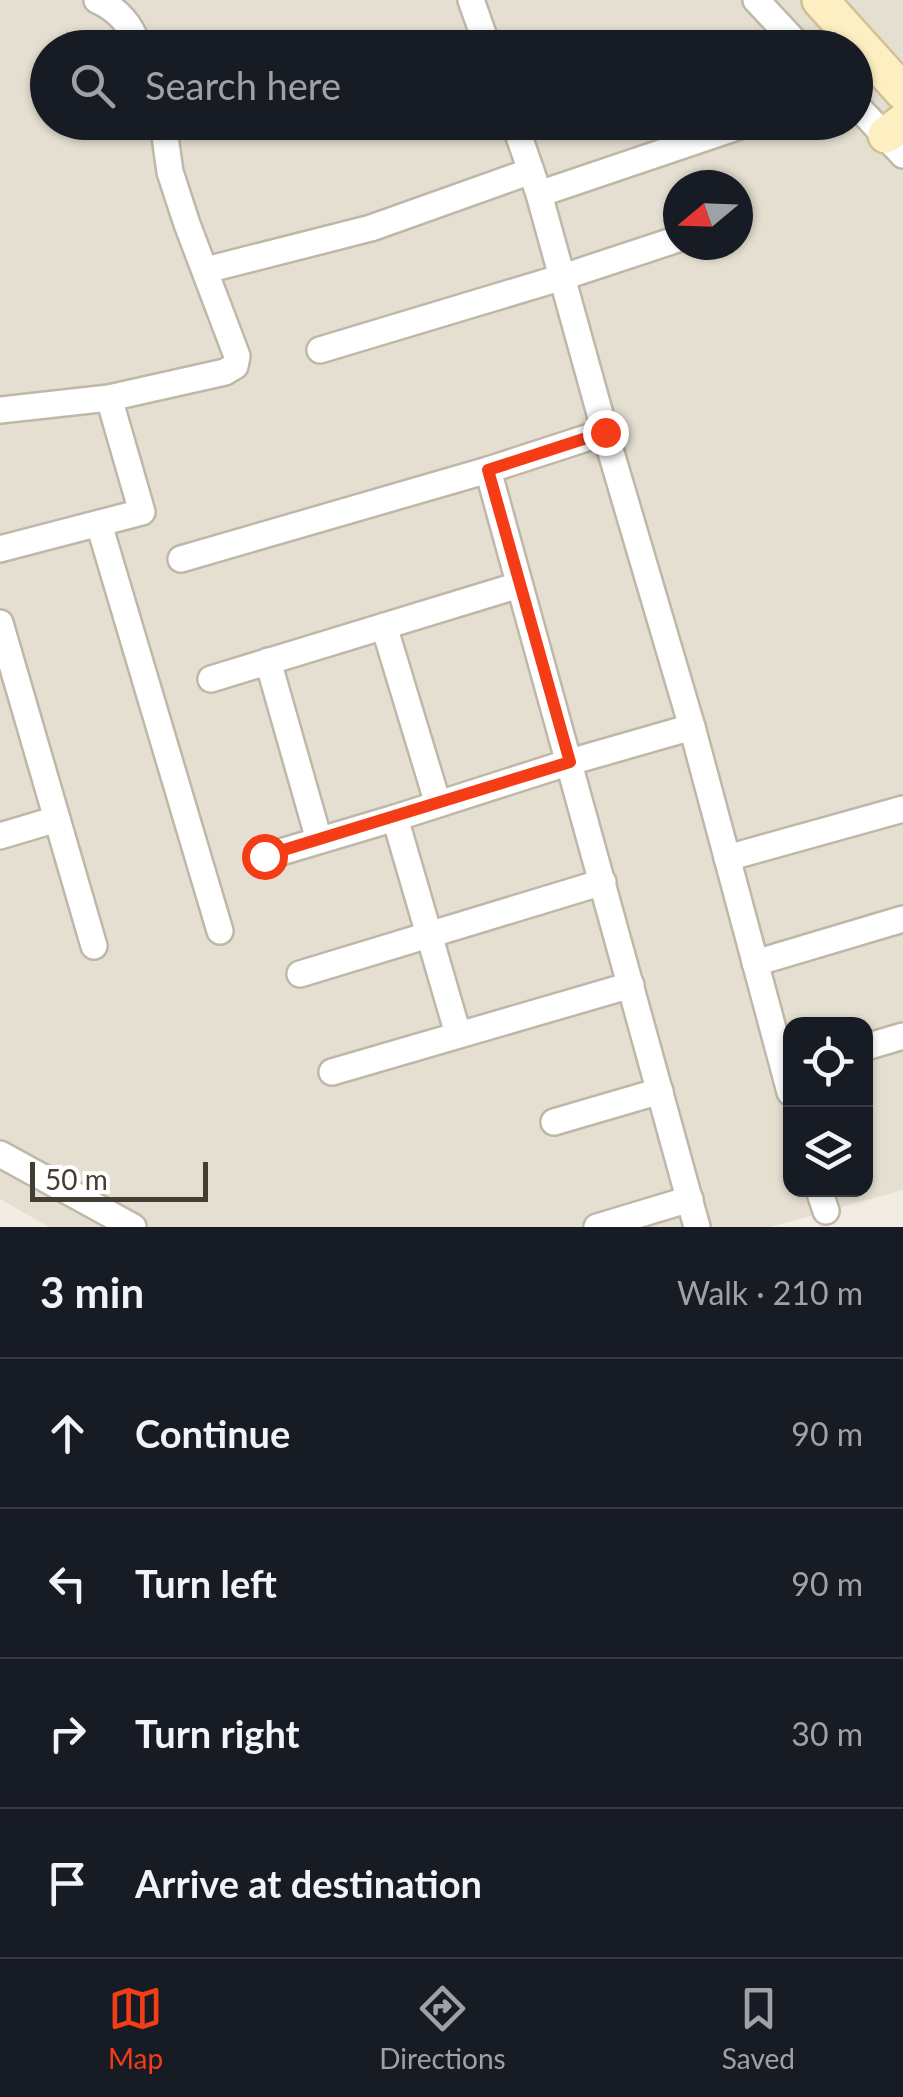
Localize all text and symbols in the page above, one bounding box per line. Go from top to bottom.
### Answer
search box [30,30,873,140]
icon: search [65,58,120,113]
text: Search here [145,62,341,108]
north arrow [663,170,753,260]
route end [583,410,629,456]
route start [242,834,288,880]
map controls [783,1017,873,1197]
button: locate [783,1017,873,1107]
button: layers [783,1107,873,1197]
scale bar [30,1157,208,1202]
text: 50 m [45,1162,108,1196]
text: 3 min [40,1267,144,1317]
text: Walk · 210 m [677,1273,863,1312]
icon: ahead [40,1406,95,1461]
text: Continue [135,1410,290,1456]
text: 90 m [791,1414,863,1453]
icon: left [40,1556,95,1611]
text: Turn left [135,1560,277,1606]
text: 90 m [791,1564,863,1603]
icon: right [40,1706,95,1761]
text: Turn right [135,1710,300,1756]
text: 30 m [791,1714,863,1753]
icon: arrive [40,1856,95,1911]
text: Arrive at destination [135,1860,482,1906]
tab: Map [108,1981,163,2075]
tab: Directions [379,1981,506,2075]
tab: Saved [722,1981,795,2075]

